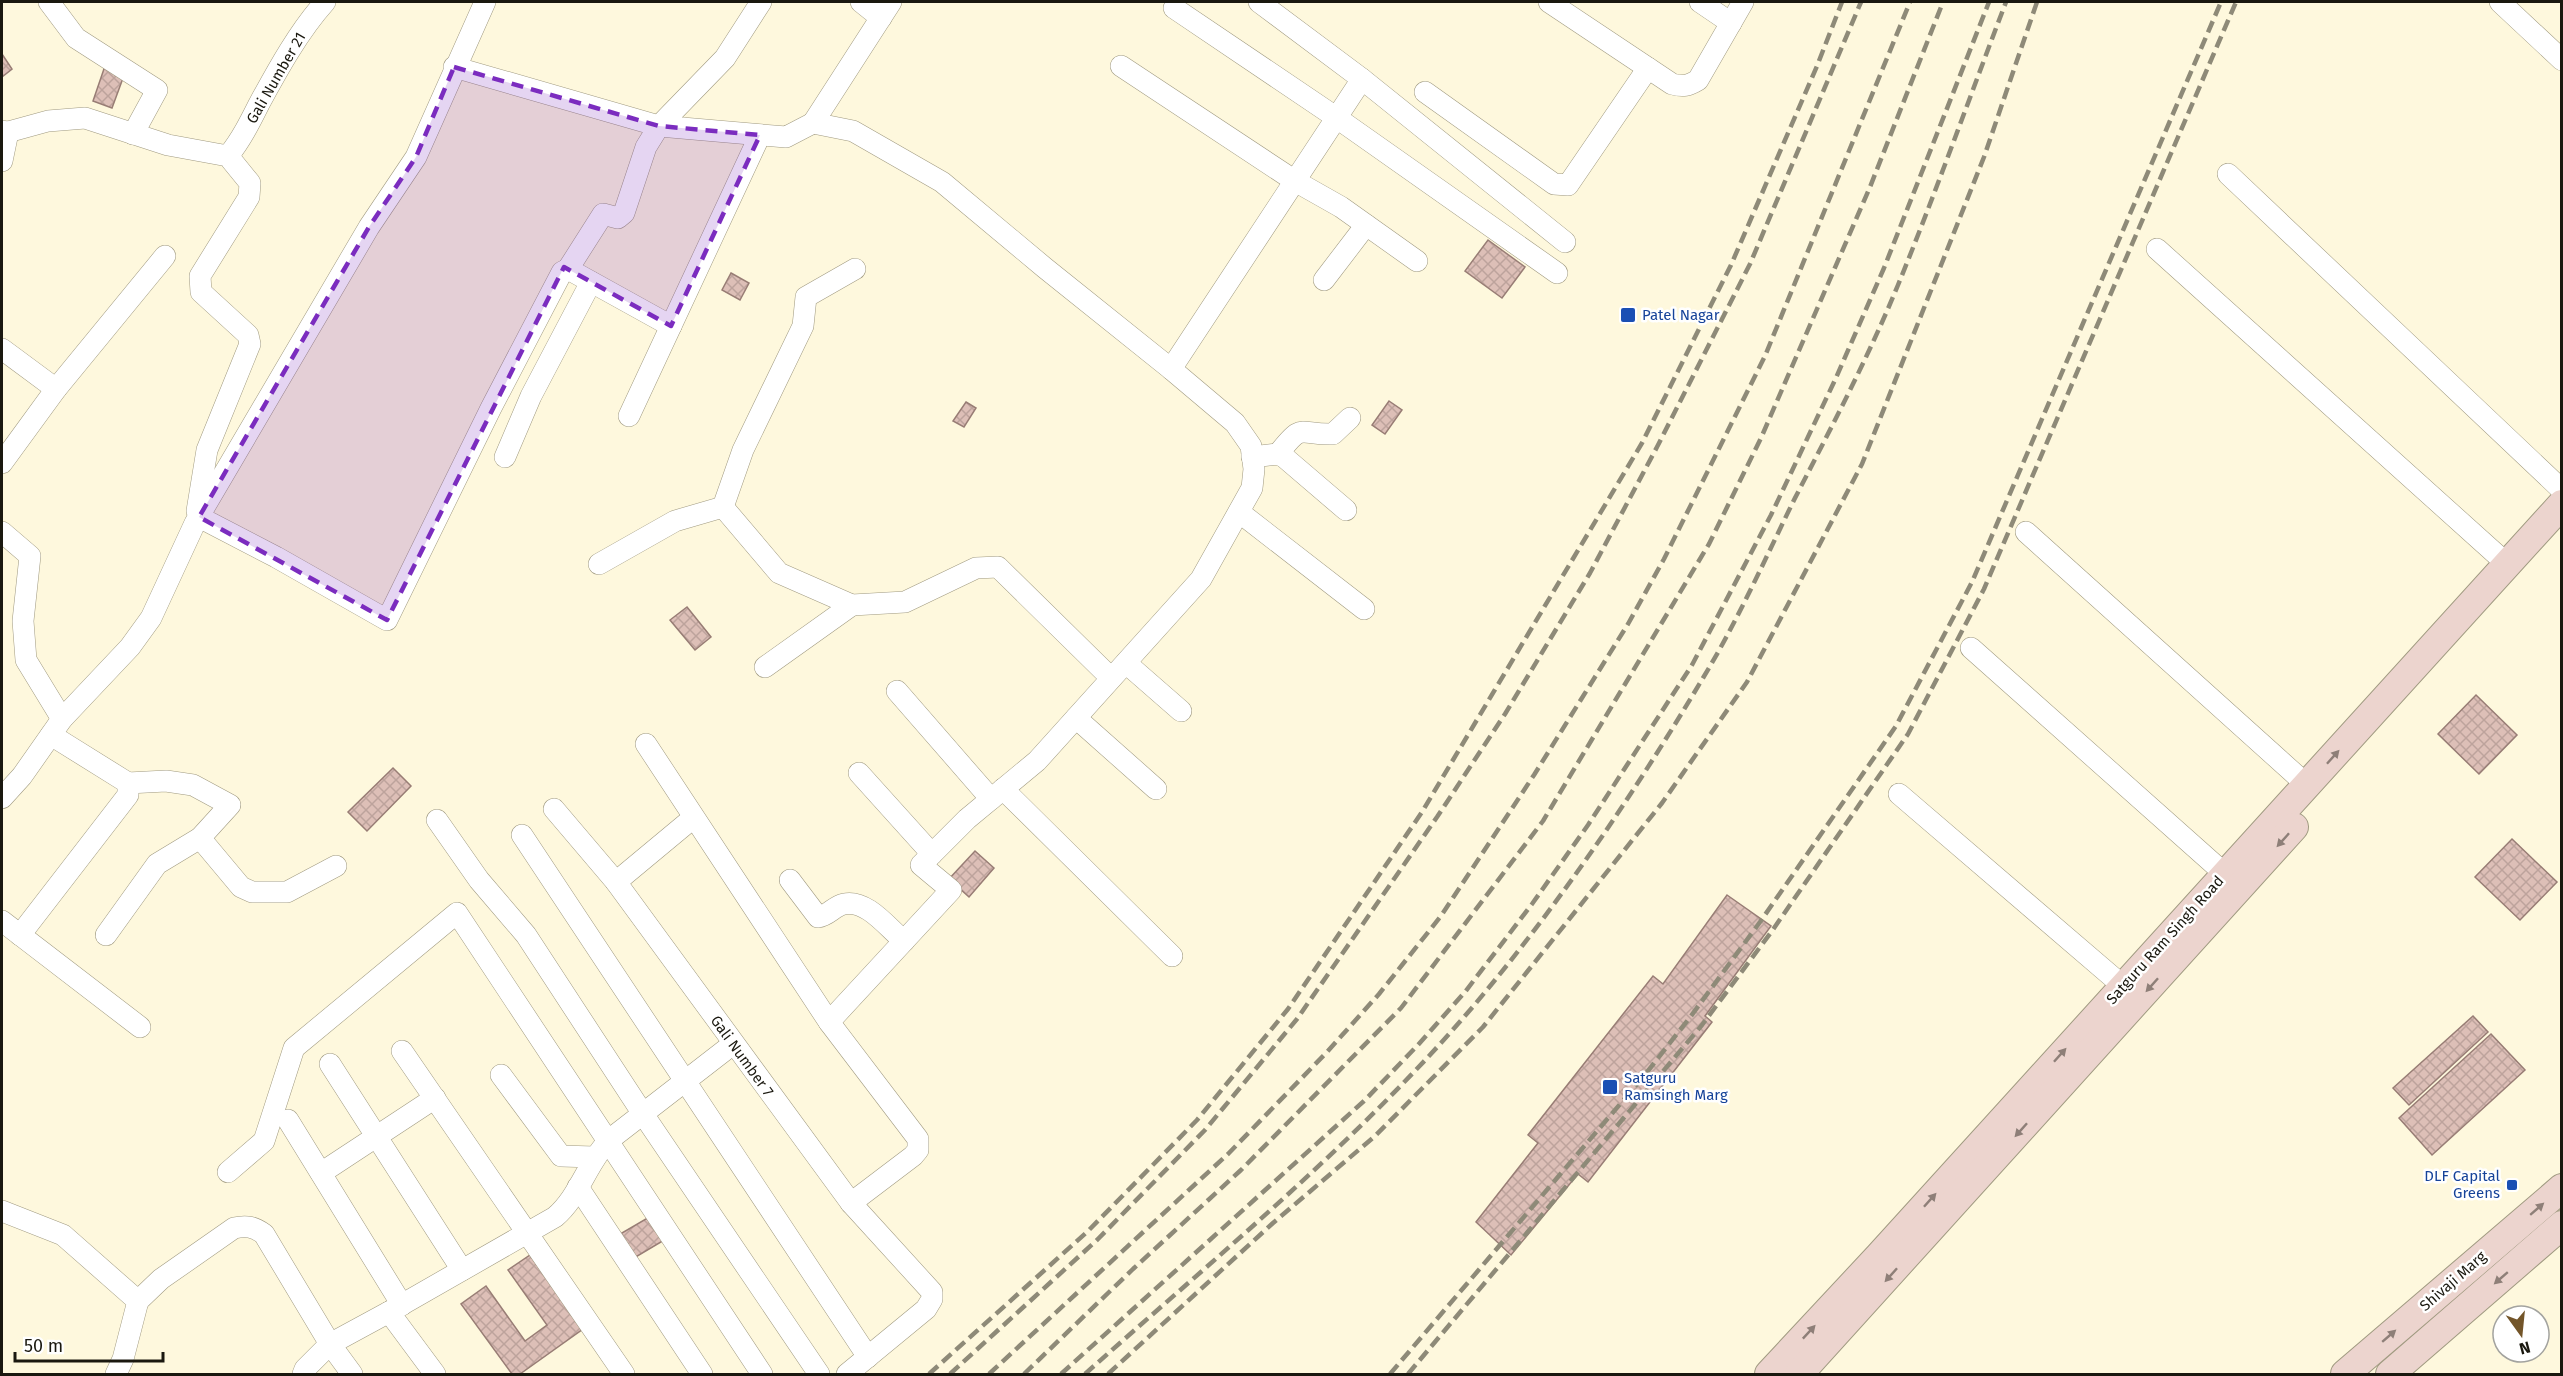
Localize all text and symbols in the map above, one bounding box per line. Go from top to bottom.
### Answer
street label: Gali Number 21 [243,29,309,127]
marker: Patel Nagar [1619,306,1637,324]
place label: Patel Nagar [1642,306,1720,324]
one-way arrow [2326,749,2340,764]
one-way arrow [2276,833,2290,848]
street label: Satguru Ram Singh Road [2103,872,2227,1008]
one-way arrow [2146,977,2159,992]
street label: Gali Number 7 [707,1012,778,1100]
one-way arrow [2053,1048,2067,1063]
place label: Satguru Ramsingh Marg [1624,1069,1728,1104]
marker: Satguru Ramsingh Marg [1601,1078,1619,1096]
one-way arrow [2015,1123,2029,1137]
place label: DLF Capital Greens [2424,1167,2501,1202]
marker: DLF Capital Greens [2505,1178,2519,1192]
one-way arrow [1923,1193,1936,1208]
one-way arrow [2529,1203,2545,1216]
street label: Shivaji Marg [2416,1247,2490,1315]
one-way arrow [1884,1267,1898,1282]
one-way arrow [2494,1271,2509,1284]
north arrow [2491,1304,2551,1364]
one-way arrow [1802,1324,1816,1339]
scale bar [15,1325,164,1363]
one-way arrow [2381,1330,2397,1343]
text: 50 m [24,1335,63,1357]
text: N [2517,1337,2532,1359]

